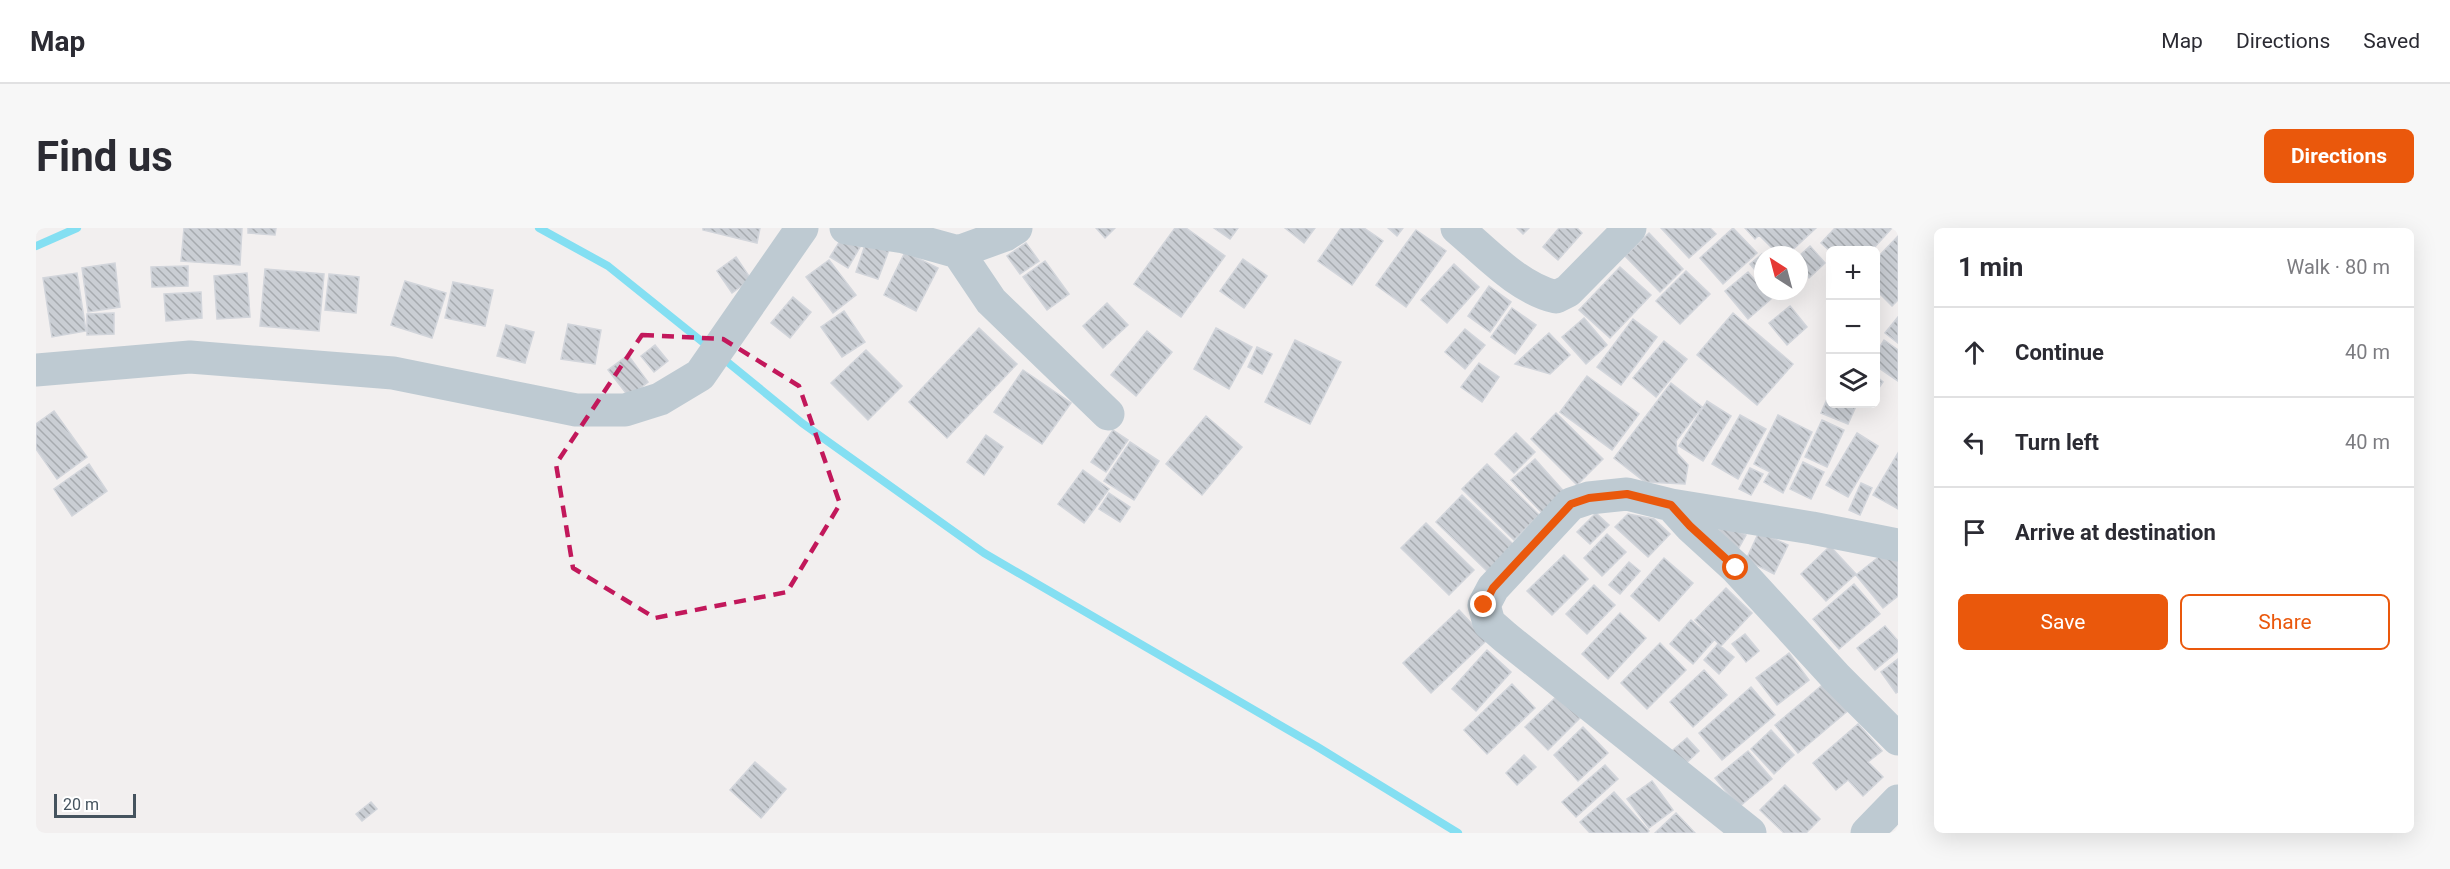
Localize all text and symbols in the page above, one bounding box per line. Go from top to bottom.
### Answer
text: Map [30,25,85,58]
text: Map [2161,29,2203,53]
text: Directions [2236,29,2330,53]
text: Saved [2363,29,2420,53]
button: Directions [2264,129,2414,183]
text: Find us [36,132,173,181]
north arrow [1754,246,1808,300]
map controls [1826,246,1880,408]
button: + [1826,246,1880,300]
text: 1 min [1958,252,2023,282]
text: Walk · 80 m [2287,255,2390,279]
button: − [1826,300,1880,354]
icon: ahead [1958,336,1991,369]
text: Continue [2015,340,2104,365]
text: 40 m [2345,340,2390,364]
button: layers [1826,354,1880,408]
icon: left [1958,426,1991,459]
text: Turn left [2015,430,2099,455]
text: 40 m [2345,430,2390,454]
icon: arrive [1958,516,1991,549]
text: Arrive at destination [2015,520,2216,545]
route start [1722,554,1748,580]
route end [1470,591,1496,617]
button: Save [1958,594,2168,650]
button: Share [2180,594,2390,650]
scale bar [54,791,136,818]
text: 20 m [63,795,99,814]

